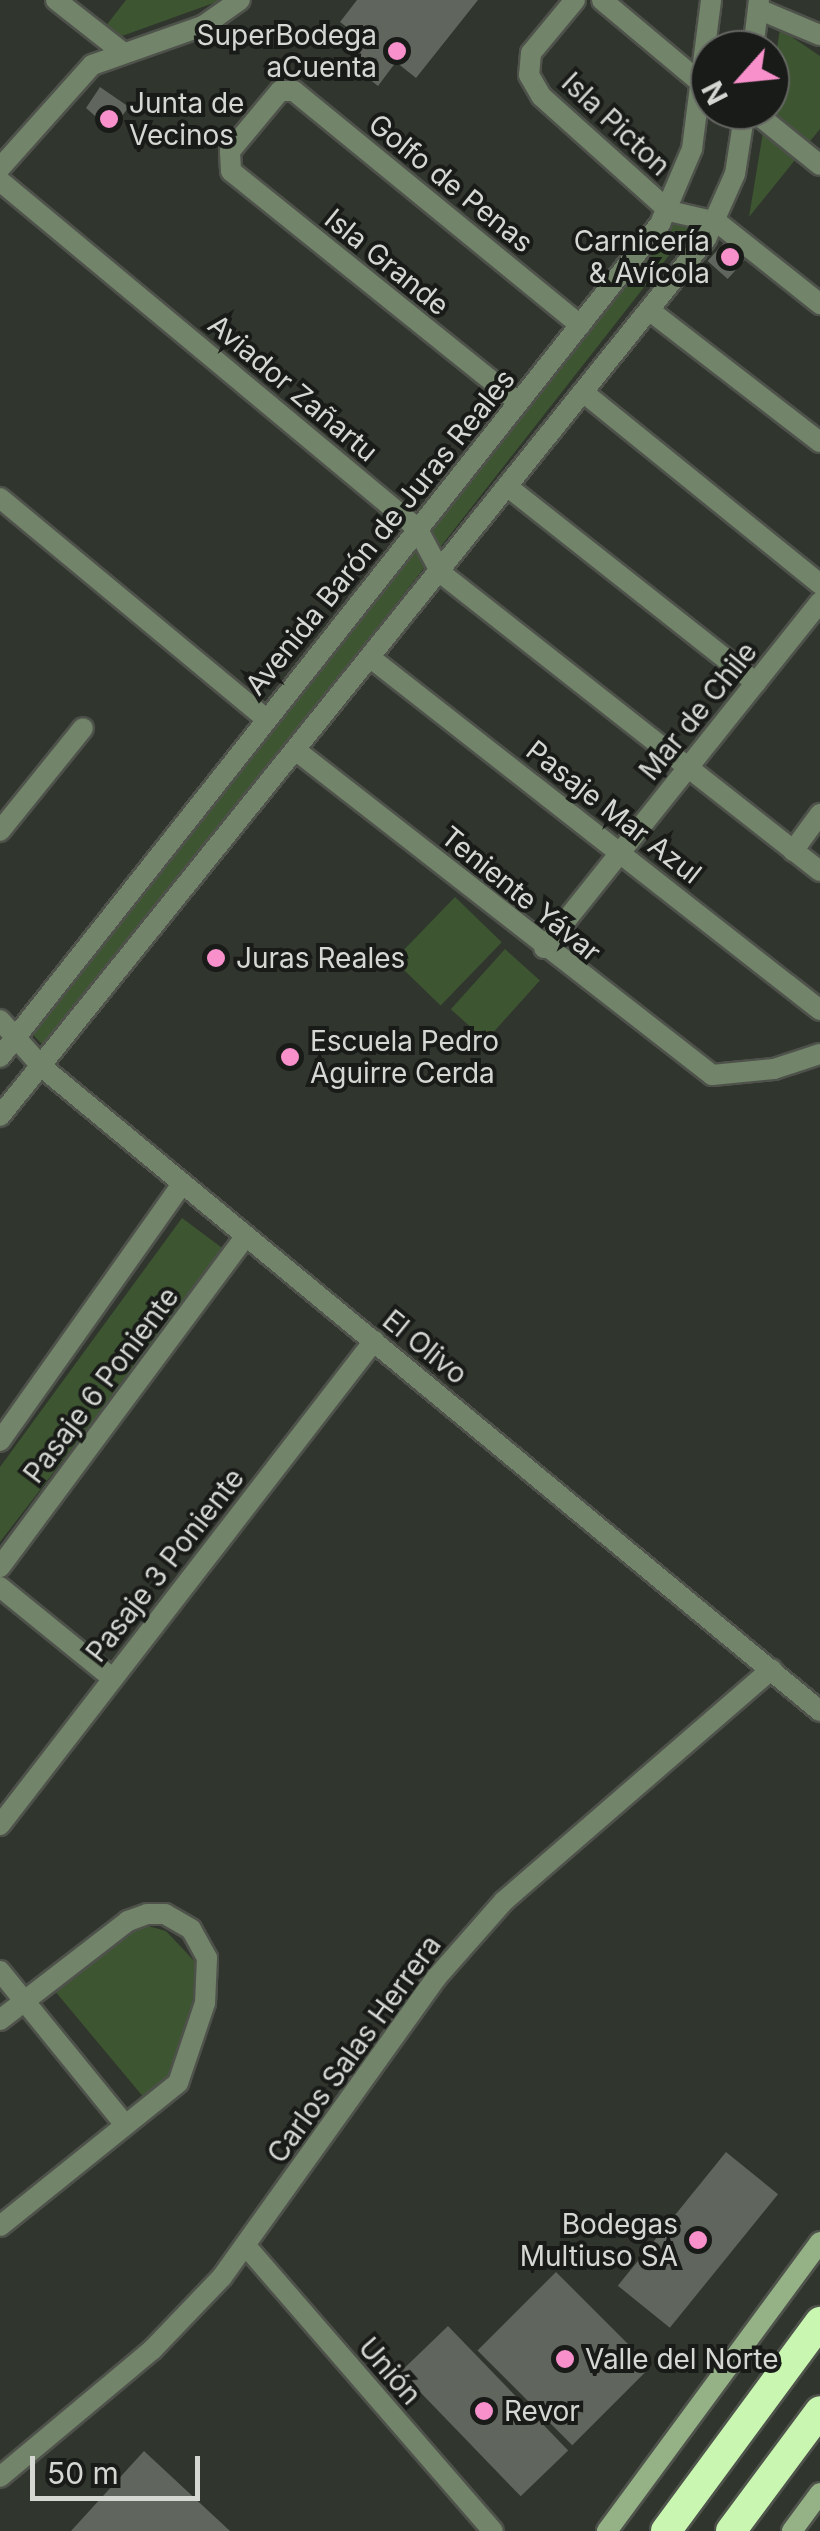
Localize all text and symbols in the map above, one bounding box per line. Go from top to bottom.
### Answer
place label: SuperBodega aCuenta [197,18,377,84]
north arrow [690,30,790,130]
marker: SuperBodega aCuenta [386,40,408,62]
street label: Isla Picton [555,65,677,183]
text: N [695,75,735,110]
place label: Junta de Vecinos [129,86,244,152]
street label: Golfo de Penas [362,107,540,259]
marker: Junta de Vecinos [98,108,120,130]
street label: Isla Grande [318,202,456,322]
place label: Carnicería & Avícola [574,224,710,290]
marker: Carnicería & Avícola [719,246,741,268]
street label: Aviador Zañartu [202,308,384,468]
street label: Avenida Barón de Juras Reales [238,363,522,701]
street label: Mar de Chile [632,635,764,787]
street label: Pasaje Mar Azul [520,733,708,891]
street label: Teniente Yávar [434,819,608,969]
place label: Juras Reales [236,941,405,975]
marker: Juras Reales [205,947,227,969]
place label: Escuela Pedro Aguirre Cerda [310,1024,499,1090]
marker: Escuela Pedro Aguirre Cerda [279,1046,301,1068]
street label: Pasaje 6 Poniente [16,1281,186,1489]
street label: El Olivo [376,1303,474,1391]
street label: Pasaje 3 Poniente [79,1462,251,1668]
street label: Carlos Salas Herrera [260,1929,448,2169]
place label: Bodegas Multiuso SA [520,2207,678,2273]
marker: Bodegas Multiuso SA [687,2229,709,2251]
street label: Unión [352,2331,428,2411]
place label: Valle del Norte [585,2342,779,2376]
marker: Valle del Norte [554,2348,576,2370]
place label: Revor [504,2394,580,2428]
marker: Revor [473,2400,495,2422]
scale bar [35,2436,205,2498]
text: 50 m [47,2455,119,2491]

